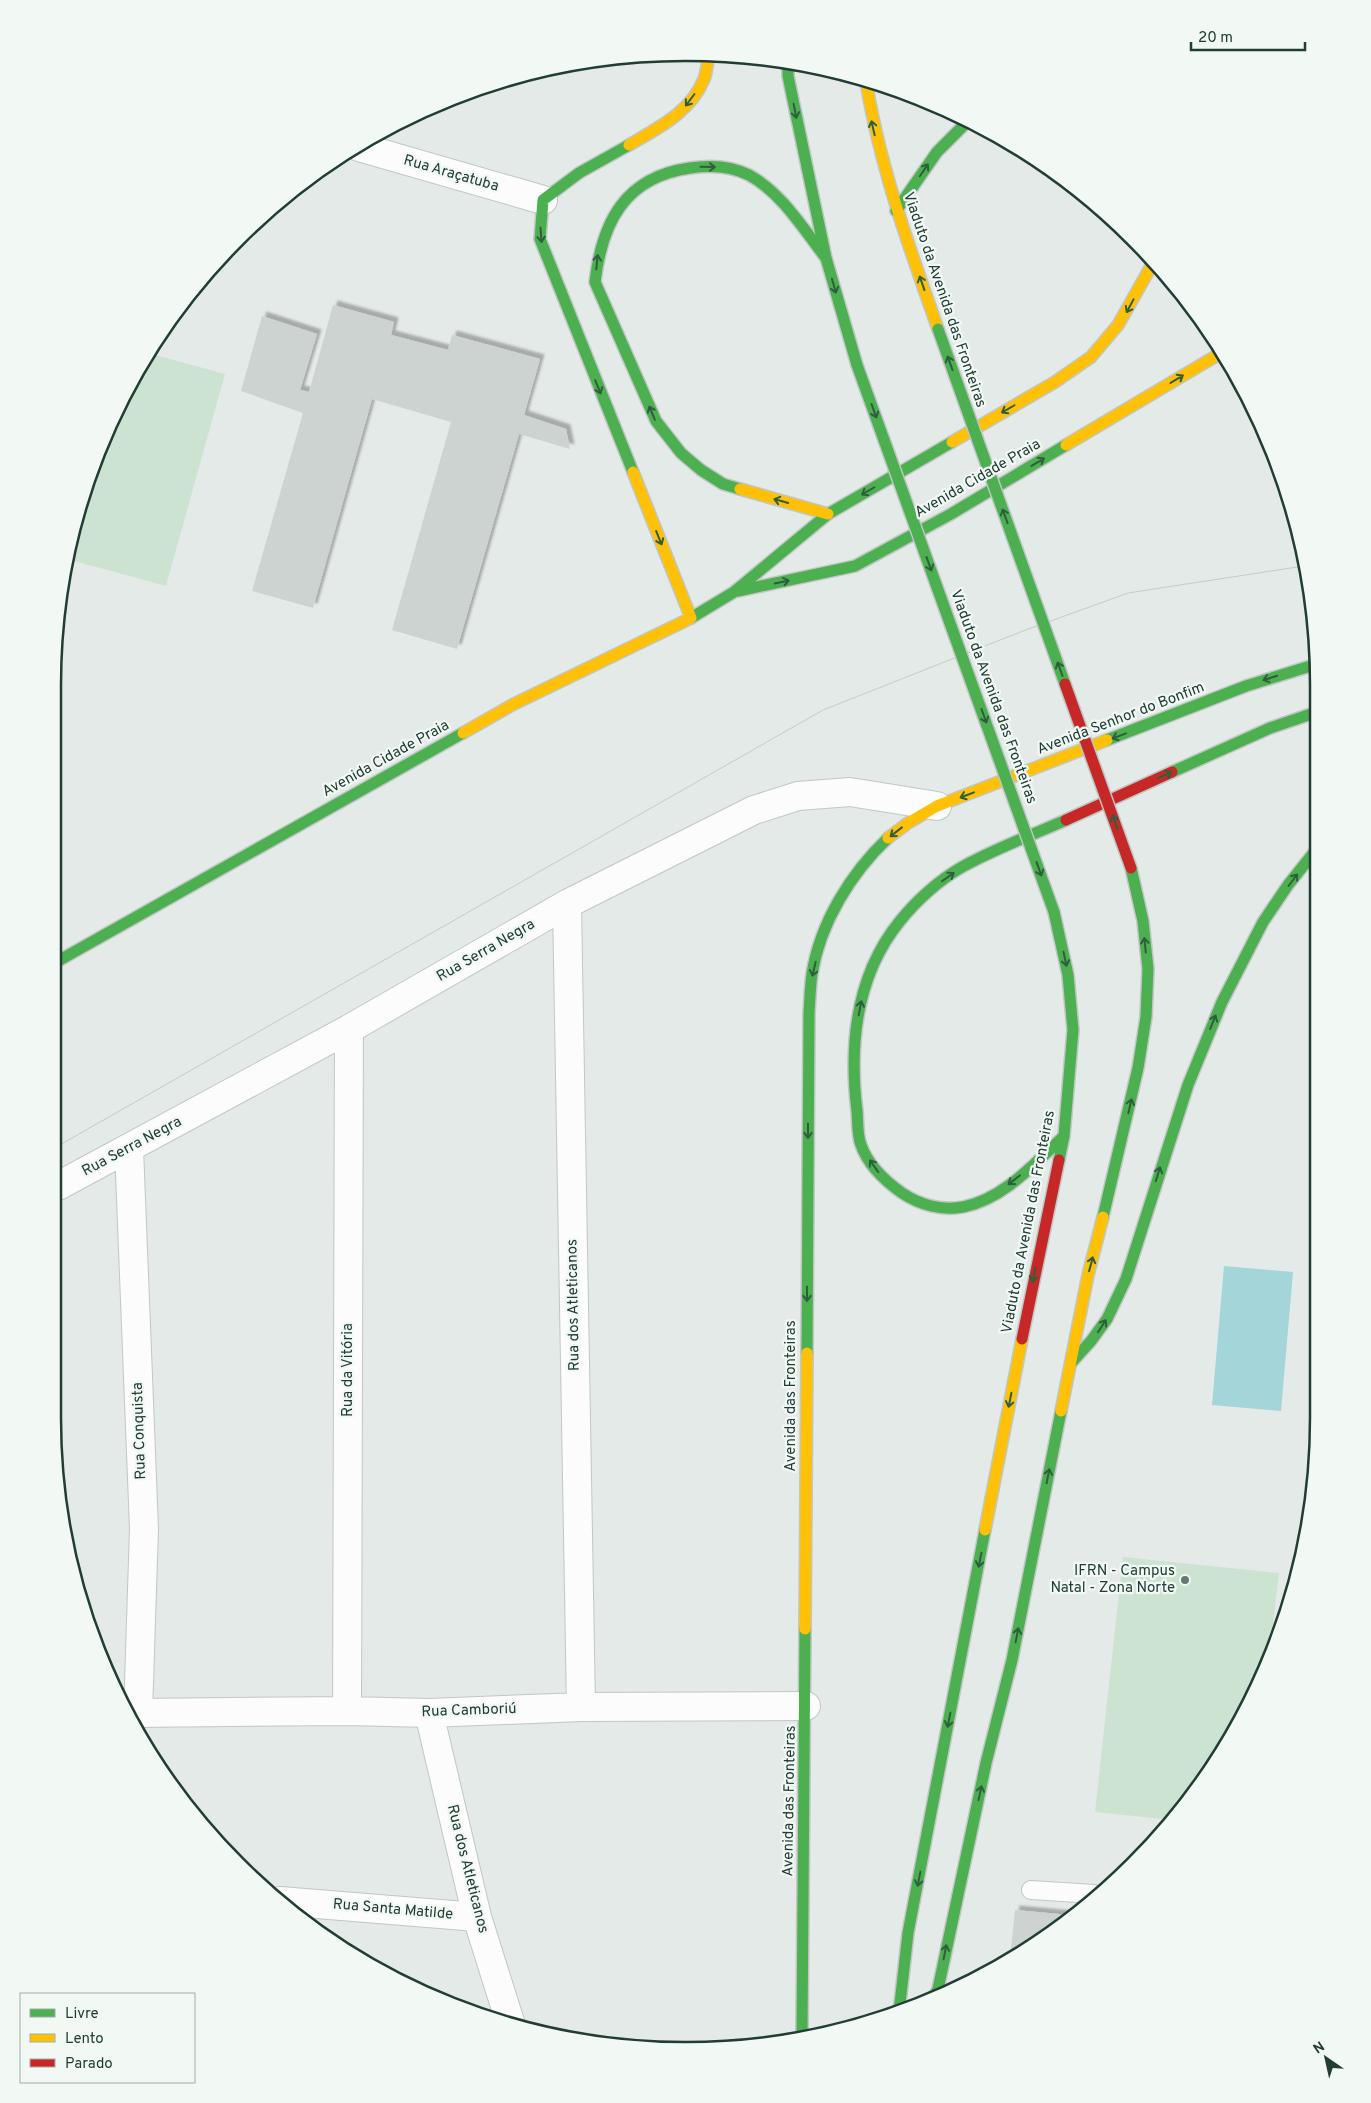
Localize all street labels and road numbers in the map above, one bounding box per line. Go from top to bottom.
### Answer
street label: Rua Araçatuba [401,151,501,197]
street label: Viaduto da Avenida das Fronteiras [898,190,990,410]
street label: Avenida Cidade Praia [912,435,1044,523]
street label: Viaduto da Avenida das Fronteiras [945,587,1041,807]
street label: Avenida Senhor do Bonfim [1035,678,1207,760]
street label: Avenida Cidade Praia [319,716,453,802]
street label: Rua Serra Negra [433,915,539,987]
street label: Viaduto da Avenida das Fronteiras [998,1109,1060,1335]
street label: Rua Serra Negra [79,1113,185,1181]
street label: Rua dos Atleticanos [563,1239,585,1371]
street label: Avenida das Fronteiras [782,1320,801,1472]
street label: Rua da Vitória [339,1323,358,1417]
street label: Rua Conquista [129,1382,151,1480]
street label: Rua Camboriú [421,1700,517,1722]
street label: Avenida das Fronteiras [779,1725,801,1877]
street label: Rua dos Atleticanos [442,1803,492,1935]
street label: Rua Santa Matilde [332,1895,454,1925]

